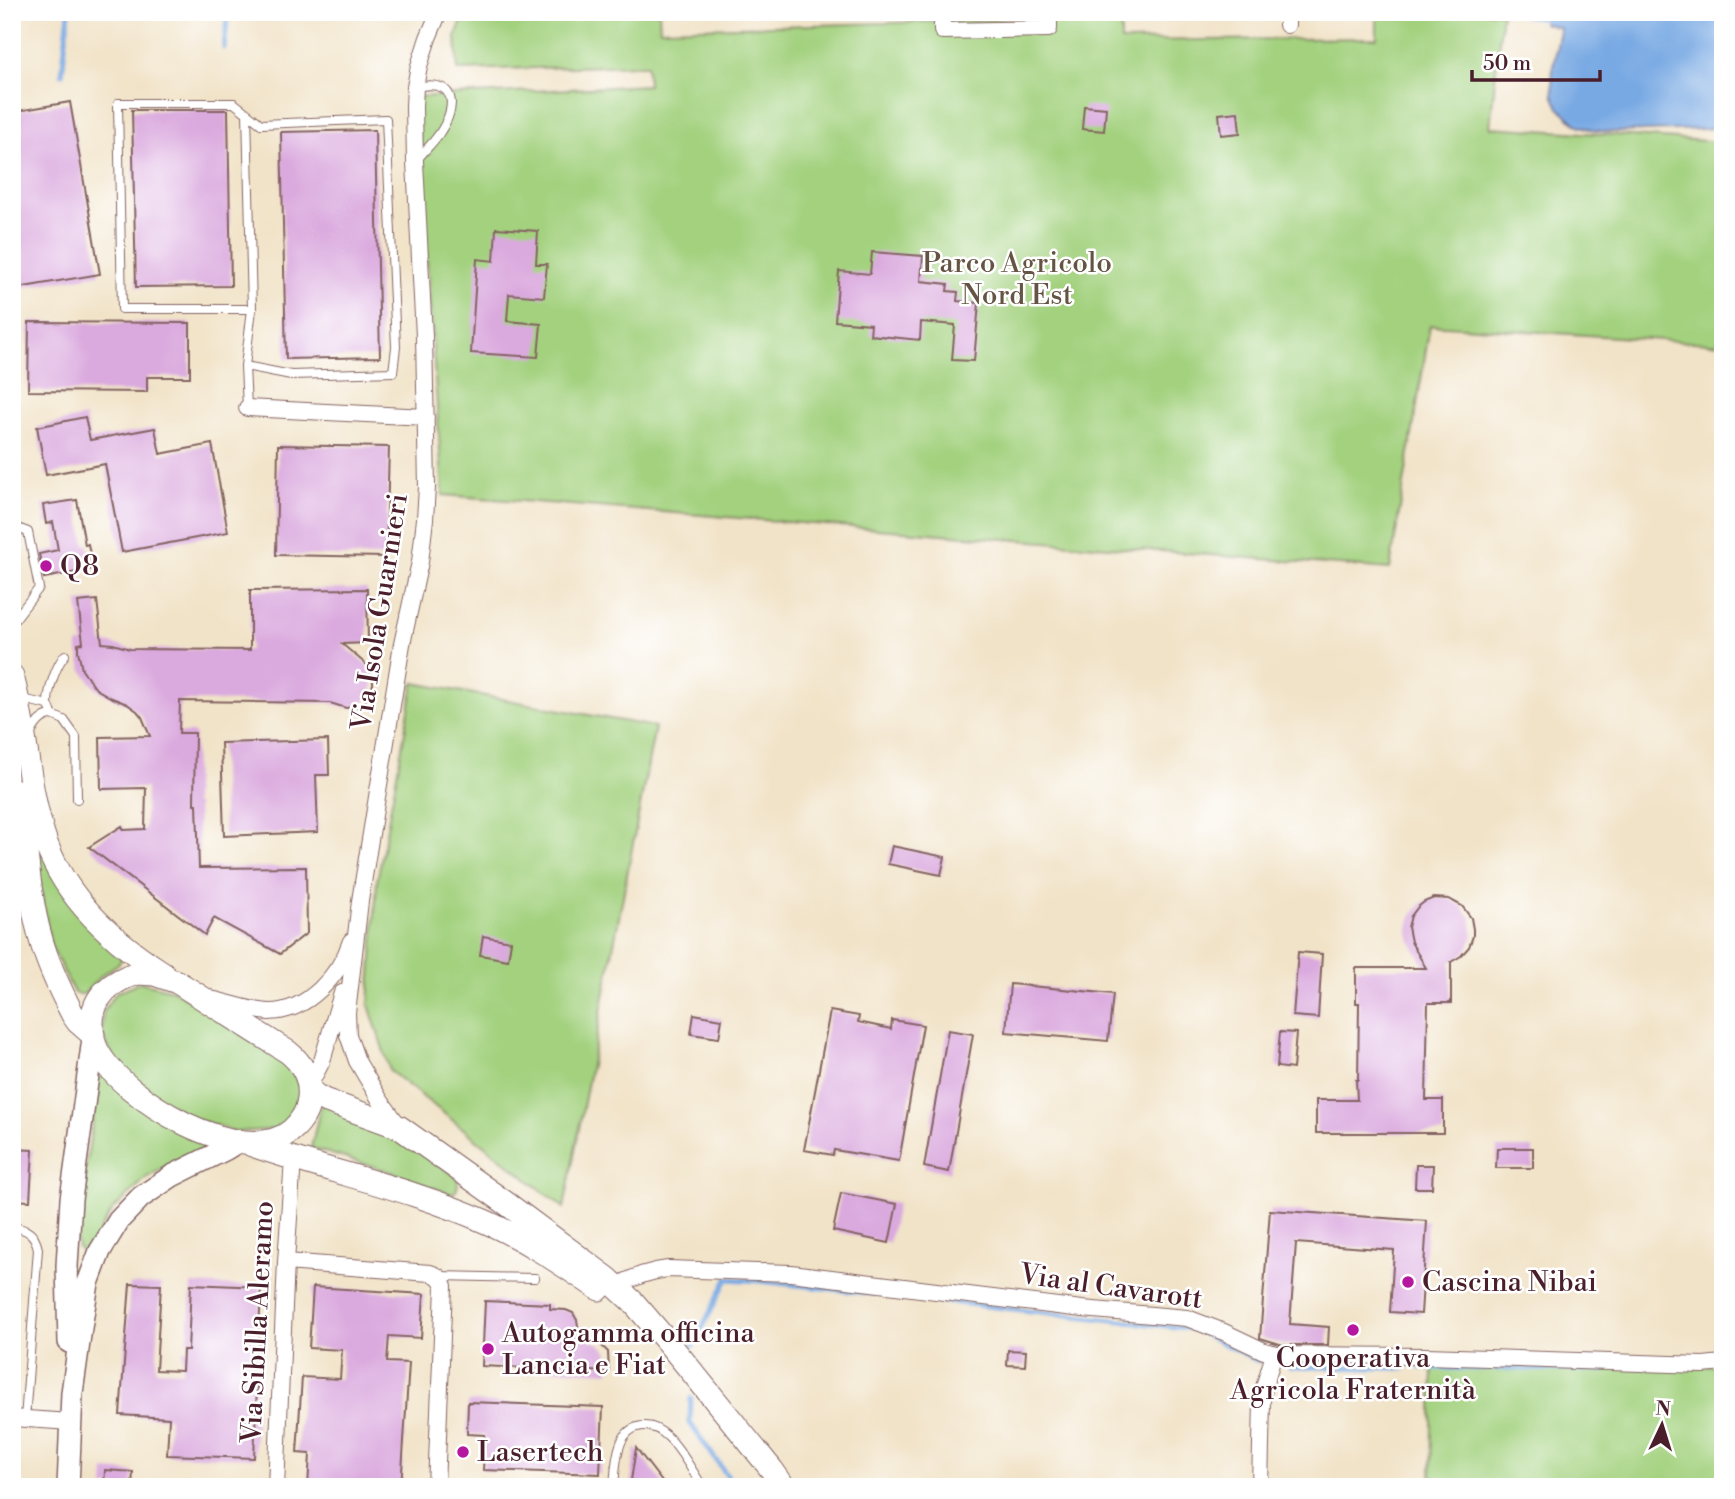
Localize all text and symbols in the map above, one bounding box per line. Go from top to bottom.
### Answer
scale bar [1472,38,1600,82]
text: 50 m [1483,51,1531,77]
park label: Parco Agricolo Nord Est [922,246,1112,313]
street label: Via Isola Guarnieri [344,491,416,734]
place label: Q8 [60,549,99,584]
marker: Q8 [38,558,54,574]
street label: Via Sibilla Aleramo [234,1200,282,1445]
street label: Via al Cavarott [1016,1257,1205,1317]
place label: Cascina Nibai [1422,1265,1597,1300]
marker: Cascina Nibai [1400,1274,1416,1290]
place label: Autogamma officina Lancia e Fiat [501,1316,755,1383]
marker: Cooperativa Agricola Fraternità [1345,1322,1361,1338]
marker: Autogamma officina Lancia e Fiat [480,1341,496,1357]
place label: Cooperativa Agricola Fraternità [1229,1341,1477,1408]
north arrow [1626,1390,1696,1460]
text: N [1655,1397,1671,1422]
place label: Lasertech [477,1435,604,1470]
marker: Lasertech [455,1444,471,1460]

